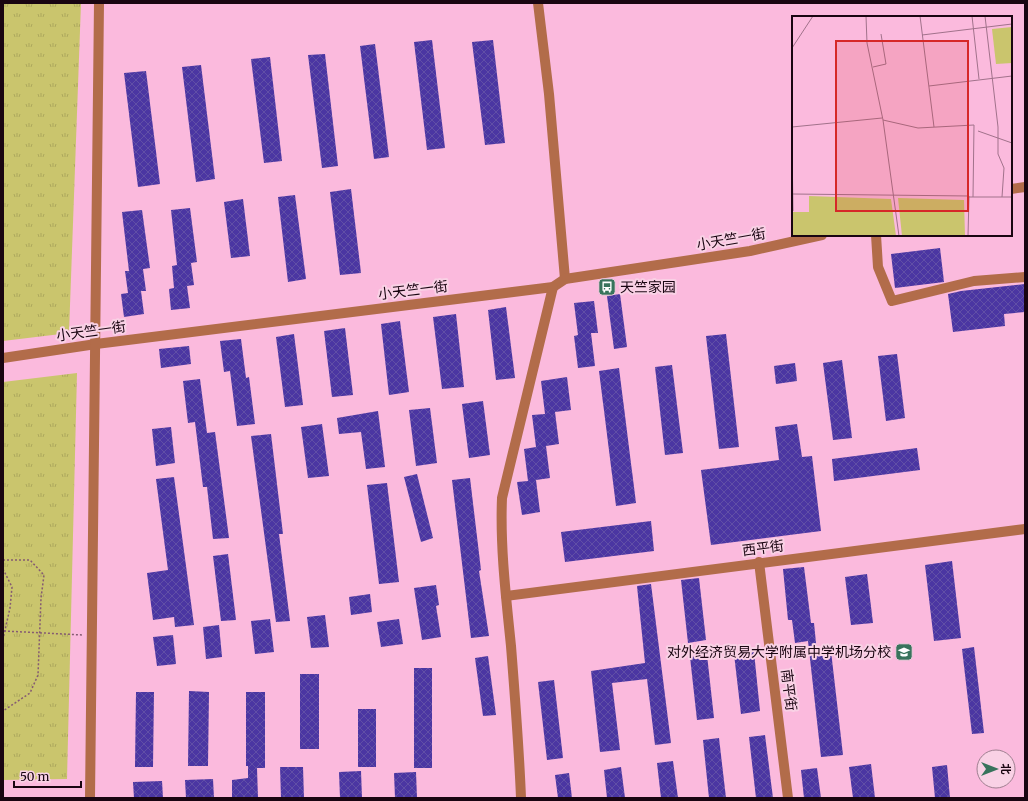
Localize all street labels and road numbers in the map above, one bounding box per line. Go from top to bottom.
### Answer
street label: 小天竺一街 [695,224,767,254]
street label: 小天竺一街 [377,277,449,303]
street label: 小天竺一街 [55,317,127,345]
street label: 西平街 [741,537,785,559]
street label: 南平街 [778,668,800,712]

